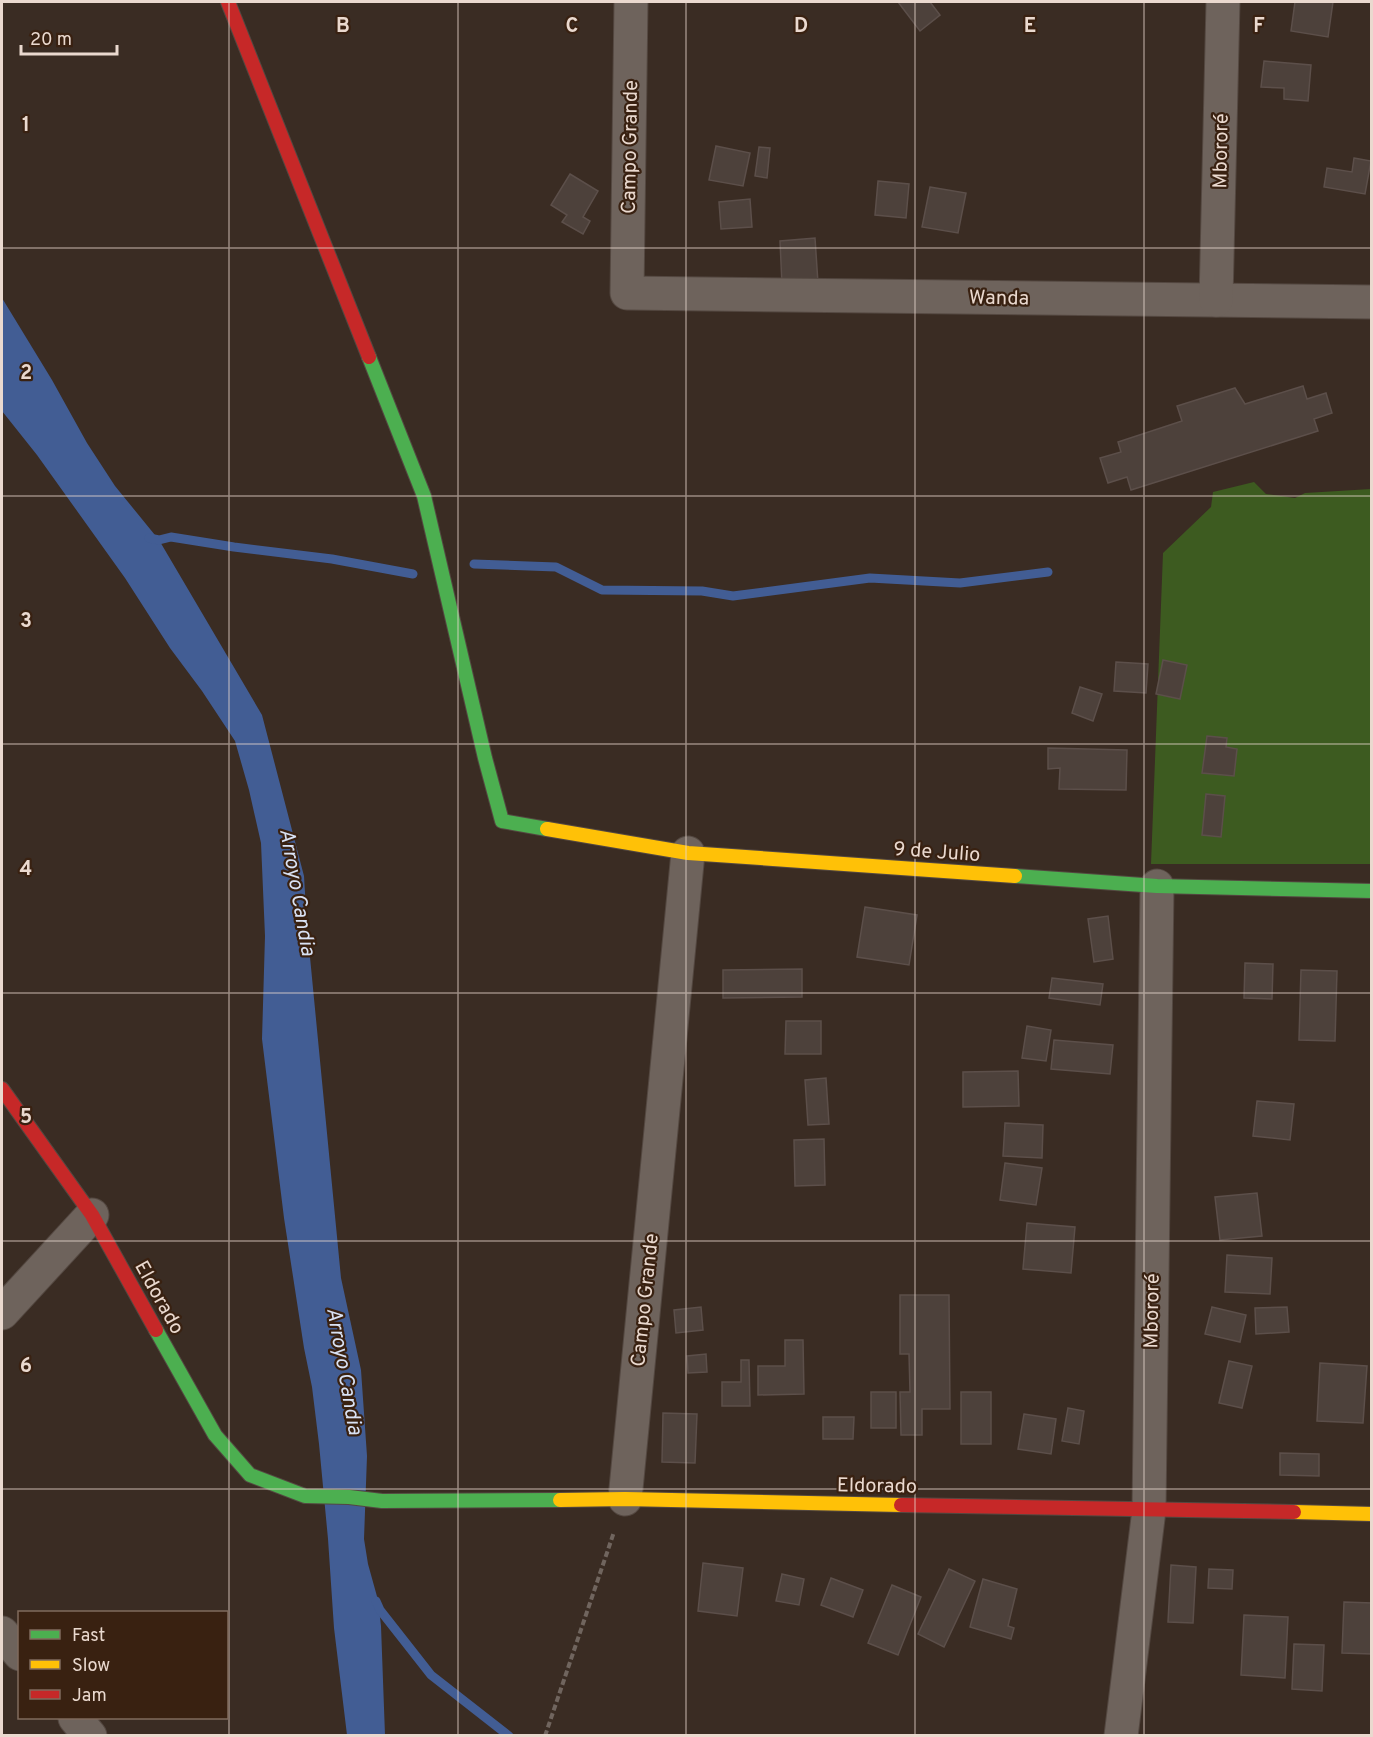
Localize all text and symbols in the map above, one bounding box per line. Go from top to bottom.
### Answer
text: B [336,14,350,40]
text: C [566,14,578,40]
text: D [794,14,808,40]
text: E [1024,14,1036,40]
text: F [1253,14,1265,40]
scale bar [21,18,117,56]
text: 20 m [30,29,72,52]
street label: Campo Grande [617,80,645,214]
text: 1 [22,113,30,139]
street label: Mbororé [1208,113,1236,189]
street label: Wanda [969,285,1029,313]
text: 2 [20,361,32,387]
text: 3 [20,609,32,635]
water label: Arroyo Candia [272,826,321,958]
street label: 9 de Julio [893,837,981,869]
text: 4 [20,857,32,883]
text: 5 [20,1105,32,1131]
street label: Campo Grande [626,1232,666,1368]
street label: Eldorado [127,1257,189,1339]
street label: Mbororé [1139,1273,1167,1349]
water label: Arroyo Candia [319,1305,368,1437]
text: 6 [20,1354,32,1380]
street label: Eldorado [837,1473,917,1501]
legend [18,1611,228,1719]
text: Fast [72,1625,105,1648]
text: Slow [72,1655,110,1678]
text: Jam [72,1685,107,1708]

